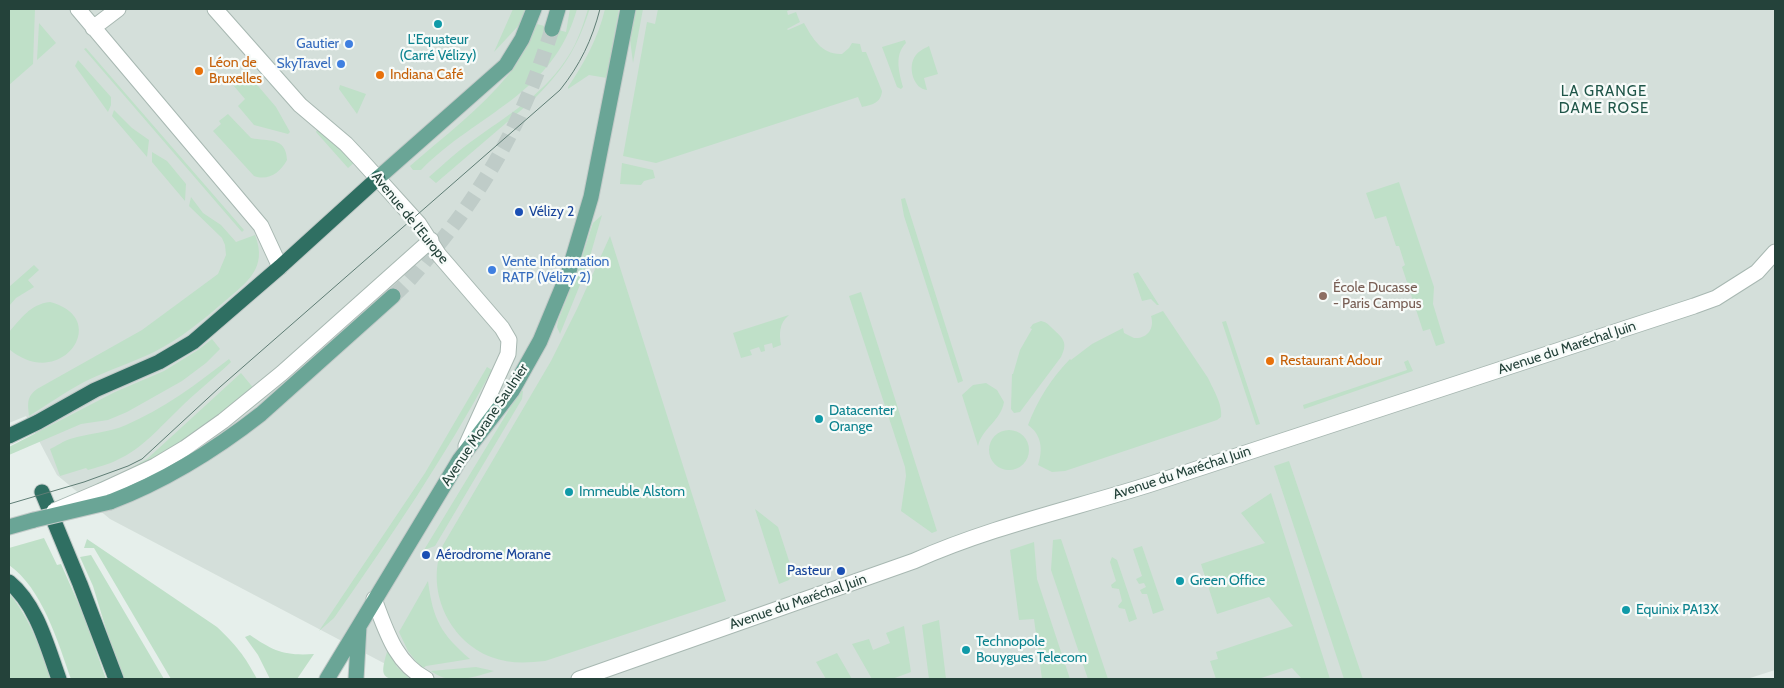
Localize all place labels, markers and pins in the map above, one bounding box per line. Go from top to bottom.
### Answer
marker: L'Equateur (Carré Vélizy) [432,18,444,30]
place label: L'Equateur (Carré Vélizy) [399,32,477,64]
place label: Gautier [296,36,339,52]
marker: Gautier [343,38,355,50]
place label: Léon de Bruxelles [209,55,262,88]
place label: SkyTravel [277,56,331,72]
marker: SkyTravel [335,58,347,70]
marker: Léon de Bruxelles [193,65,205,77]
place label: Indiana Café [390,67,463,83]
marker: Indiana Café [374,69,386,81]
place label: Vélizy 2 [529,204,574,220]
marker: Vélizy 2 [513,206,525,218]
place label: Vente Information RATP (Vélizy 2) [502,254,609,286]
marker: Vente Information RATP (Vélizy 2) [486,264,498,276]
place label: École Ducasse - Paris Campus [1333,280,1422,312]
marker: École Ducasse - Paris Campus [1317,290,1329,302]
place label: Restaurant Adour [1280,353,1382,369]
marker: Restaurant Adour [1264,355,1276,367]
place label: Datacenter Orange [829,403,894,436]
marker: Datacenter Orange [813,413,825,425]
place label: Immeuble Alstom [579,484,685,500]
marker: Immeuble Alstom [563,486,575,498]
place label: Aérodrome Morane [436,547,551,563]
marker: Aérodrome Morane [420,549,432,561]
place label: Pasteur [787,563,831,579]
marker: Pasteur [835,565,847,577]
place label: Green Office [1190,573,1265,589]
marker: Green Office [1174,575,1186,587]
place label: Equinix PA13X [1636,602,1718,618]
marker: Equinix PA13X [1620,604,1632,616]
place label: Technopole Bouygues Telecom [976,634,1087,666]
marker: Technopole Bouygues Telecom [960,644,972,656]

